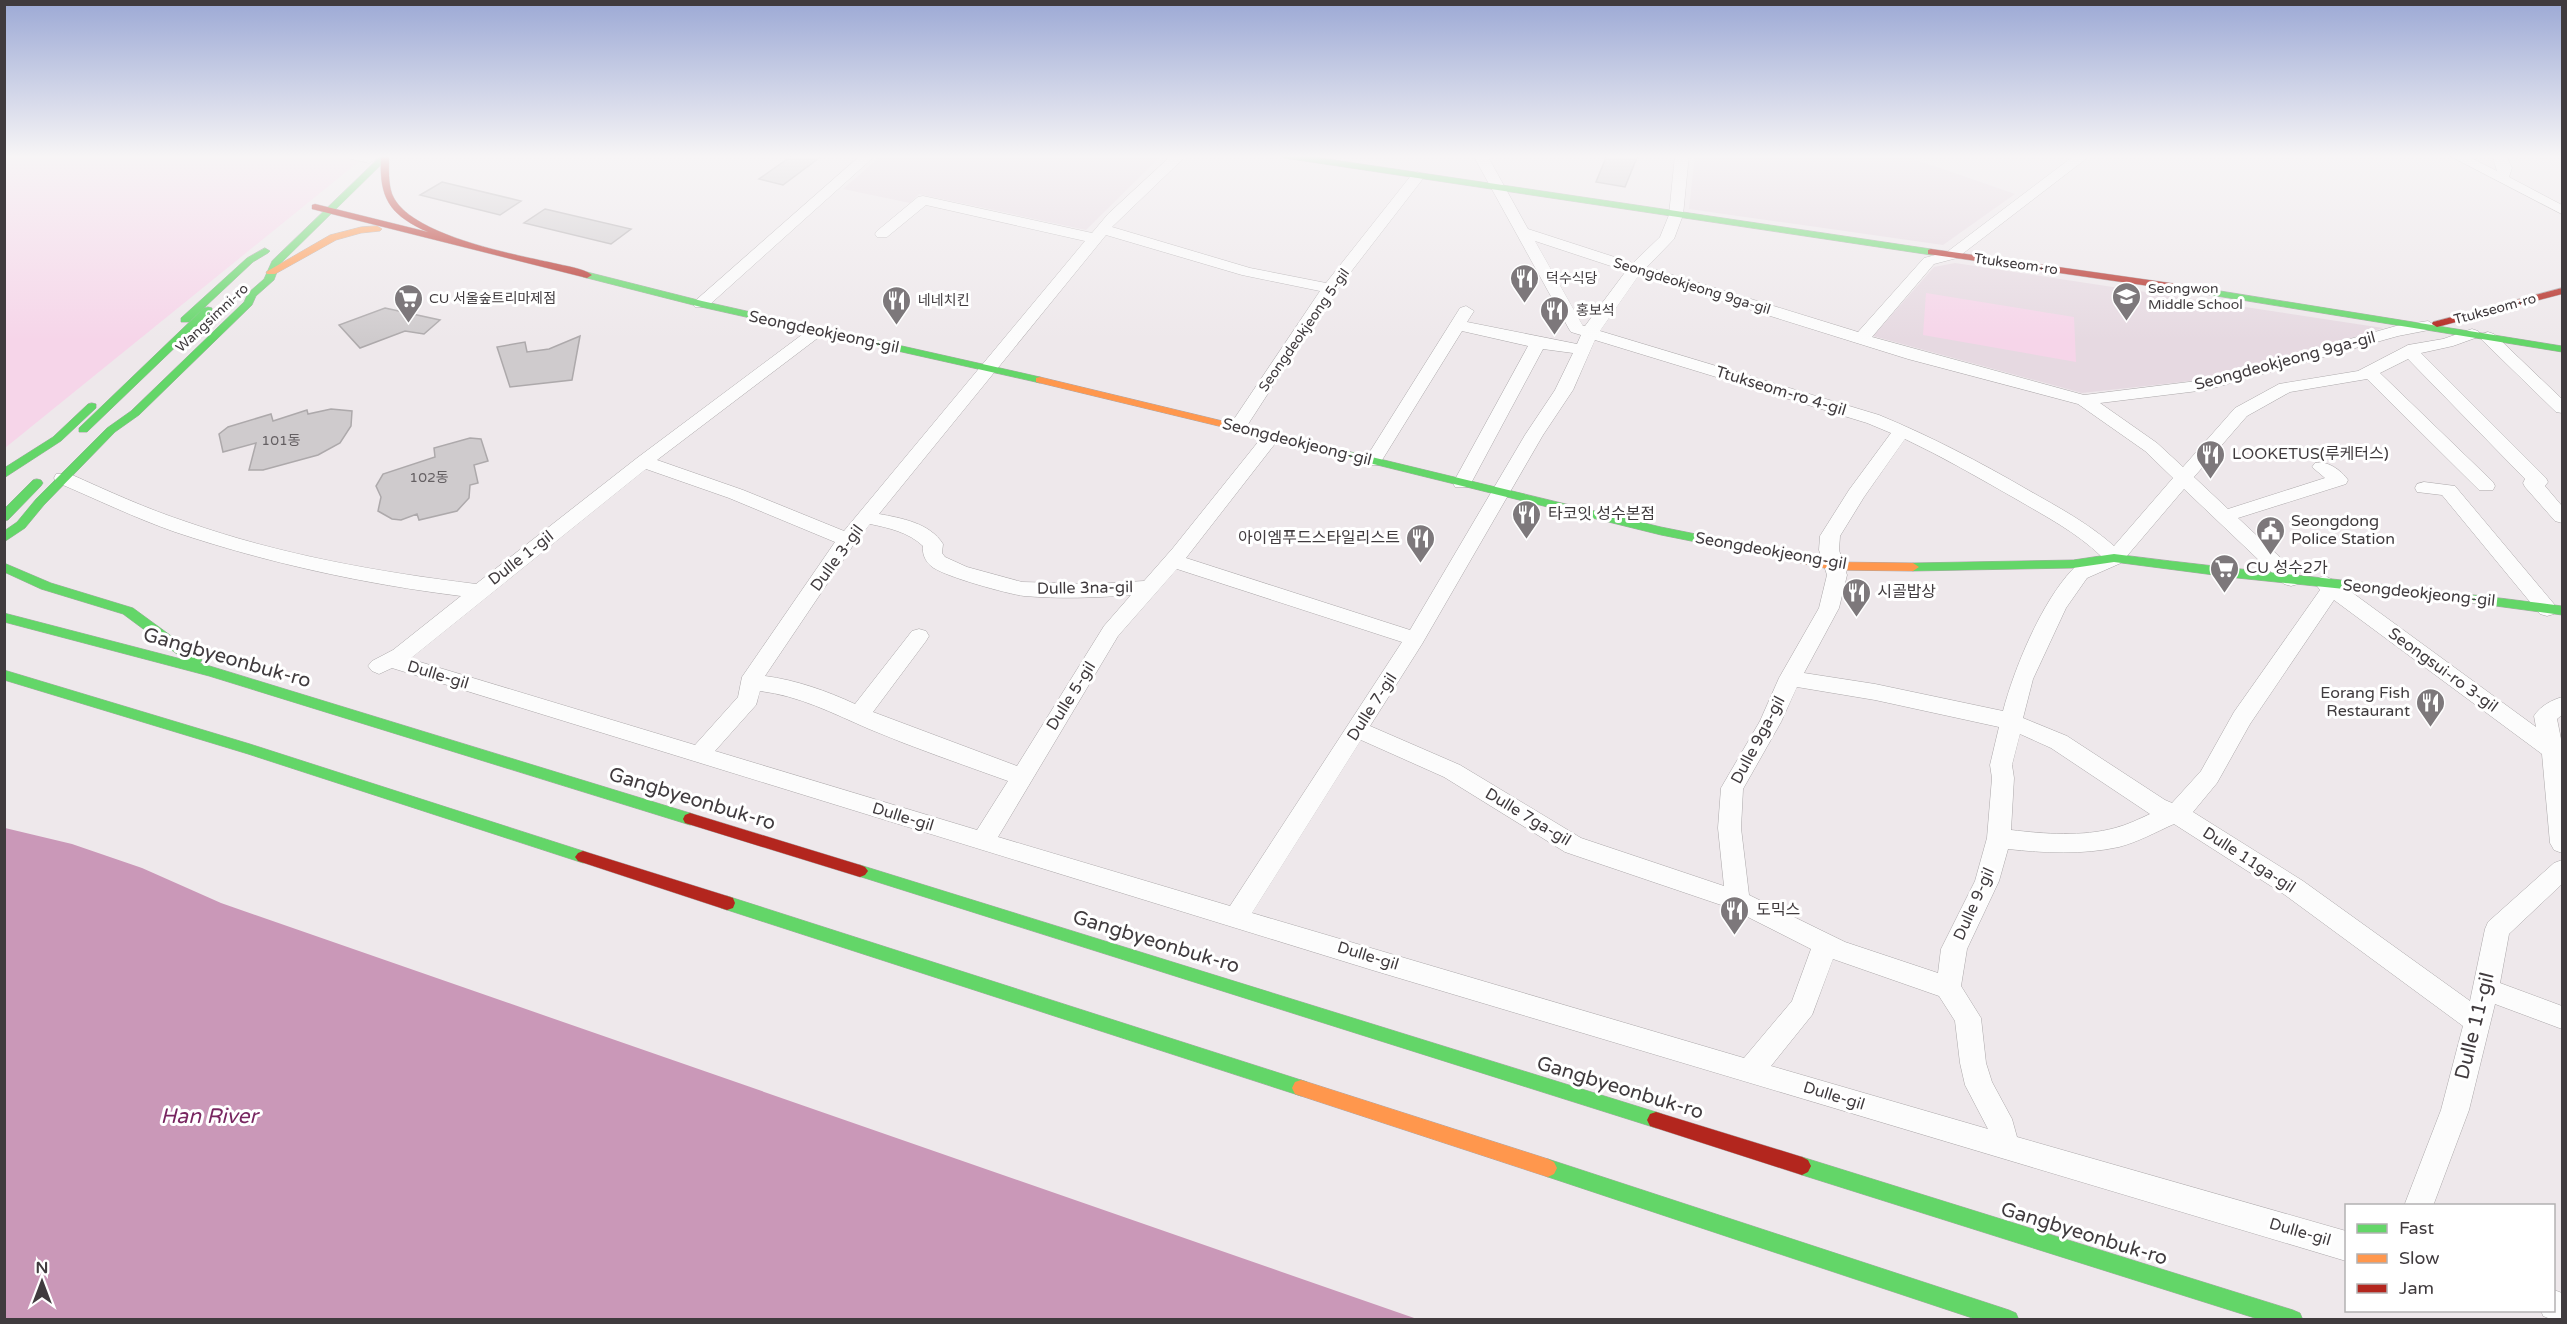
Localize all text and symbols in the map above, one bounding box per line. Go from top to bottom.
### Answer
street label: Ttukseom-ro [1973,250,2059,278]
street label: Seongdeokjeong 9ga-gil [1611,254,1773,318]
restaurant icon: 덕수식당 [1509,262,1541,304]
street label: Seongdeokjeong 5-gil [1255,265,1353,395]
place label: 덕수식당 [1546,270,1598,287]
street label: Wangsimni-ro [172,280,252,356]
school or university icon: Seongwon Middle School [2111,280,2143,322]
place label: Seongwon Middle School [2148,280,2243,313]
supermarket icon: CU 서울숲트리마제점 [392,282,424,324]
restaurant icon: 네네치킨 [881,284,913,326]
place label: CU 서울숲트리마제점 [429,290,556,307]
street label: Ttukseom-ro [2452,290,2538,328]
place label: 네네치킨 [918,292,970,309]
restaurant icon: 홍보석 [1539,294,1571,336]
place label: 홍보석 [1576,302,1615,319]
street label: Seongdeokjeong-gil [747,306,901,358]
street label: Seongdeokjeong 9ga-gil [2192,327,2378,395]
street label: Ttukseom-ro 4-gil [1713,362,1849,420]
street label: Seongdeokjeong-gil [1220,414,1374,470]
house number: 101동 [261,432,301,449]
restaurant icon: LOOKETUS(루케터스) [2195,438,2227,480]
place label: LOOKETUS(루케터스) [2232,444,2389,464]
house number: 102동 [409,469,449,486]
restaurant icon: 타코잇 성수본점 [1511,498,1543,540]
place label: 타코잇 성수본점 [1548,504,1655,524]
place label: Seongdong Police Station [2291,511,2395,549]
public building icon: Seongdong Police Station [2254,514,2286,556]
street label: Dulle 3-gil [806,521,868,595]
restaurant icon: 아이엠푸드스타일리스트 [1405,522,1437,564]
street label: Dulle 1-gil [484,526,558,590]
place label: 아이엠푸드스타일리스트 [1238,528,1400,548]
street label: Seongdeokjeong-gil [1694,528,1848,574]
supermarket icon: CU 성수2가 [2209,552,2241,594]
place label: CU 성수2가 [2246,558,2328,578]
street label: Seongdeokjeong-gil [2342,575,2496,611]
restaurant icon: 시골밥상 [1840,576,1872,618]
street label: Dulle 3na-gil [1037,577,1133,599]
place label: 시골밥상 [1877,582,1936,602]
street label: Gangbyeonbuk-ro [140,623,314,693]
street label: Seongsui-ro 3-gil [2384,623,2502,717]
street label: Dulle-gil [405,656,471,694]
street label: Dulle 5-gil [1042,658,1100,734]
street label: Dulle 7-gil [1343,669,1401,745]
place label: Eorang Fish Restaurant [2320,683,2410,721]
restaurant icon: Eorang Fish Restaurant [2415,686,2447,728]
street label: Dulle 9ga-gil [1727,693,1789,787]
street label: Gangbyeonbuk-ro [606,762,778,836]
street label: Dulle 7ga-gil [1481,784,1575,850]
street label: Dulle-gil [870,798,936,836]
street label: Dulle 11ga-gil [2199,823,2299,897]
street label: Dulle 9-gil [1949,865,1999,943]
restaurant icon: 도믹스 [1719,894,1751,936]
place label: 도믹스 [1756,900,1800,920]
street label: Gangbyeonbuk-ro [1070,905,1242,979]
street label: Dulle-gil [1335,937,1401,975]
street label: Dulle 11-gil [2450,970,2500,1082]
street label: Gangbyeonbuk-ro [1534,1051,1706,1125]
street label: Dulle-gil [1801,1077,1867,1115]
water label: Han River [161,1104,260,1129]
street label: Gangbyeonbuk-ro [1998,1197,2170,1271]
legend [2345,1204,2555,1312]
street label: Dulle-gil [2267,1214,2333,1250]
text: Fast [2399,1217,2434,1239]
text: Slow [2399,1247,2440,1269]
north arrow [12,1252,72,1312]
text: N [36,1258,48,1278]
text: Jam [2399,1277,2434,1299]

